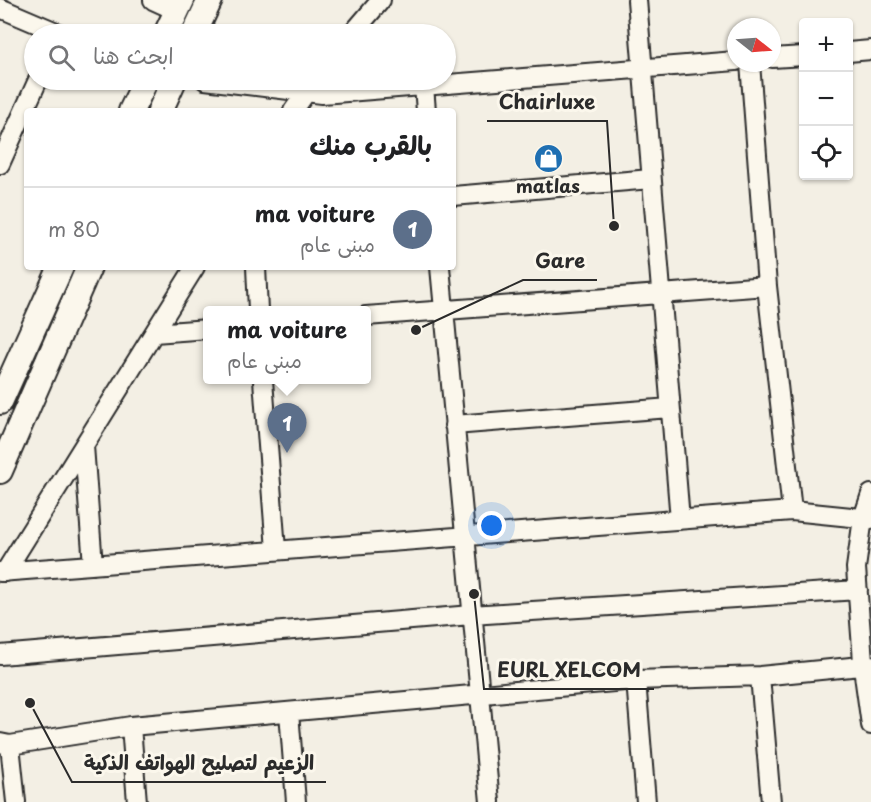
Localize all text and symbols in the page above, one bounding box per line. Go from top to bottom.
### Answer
north arrow [727,18,781,72]
map controls [799,18,853,180]
button: + [799,18,853,72]
search box [24,24,456,90]
text: ابحث هنا [93,38,174,71]
icon: search [45,41,78,74]
button: − [799,72,853,126]
callout: Chairluxe [487,83,607,121]
text: Chairluxe [499,86,595,116]
text: بالقرب منك [310,125,432,164]
button: locate [799,126,853,180]
shop icon: matlas [532,142,564,174]
place label: matlas [516,172,580,199]
text: ma voiture [255,196,375,229]
text: 80 m [48,214,100,244]
text: 1 [408,214,417,244]
text: مبنى عام [300,229,375,259]
callout: Gare [523,242,597,280]
text: Gare [535,245,585,275]
popup [203,306,371,384]
text: ma voiture [227,312,347,345]
text: مبنى عام [227,345,302,375]
pin: 1 [268,404,306,453]
your location [477,511,506,540]
callout: EURL XELCOM [484,651,654,689]
text: EURL XELCOM [497,654,641,684]
callout: الزعيم لتصليح الهواتف الذكية [72,744,326,782]
text: الزعيم لتصليح الهواتف الذكية [84,747,314,778]

